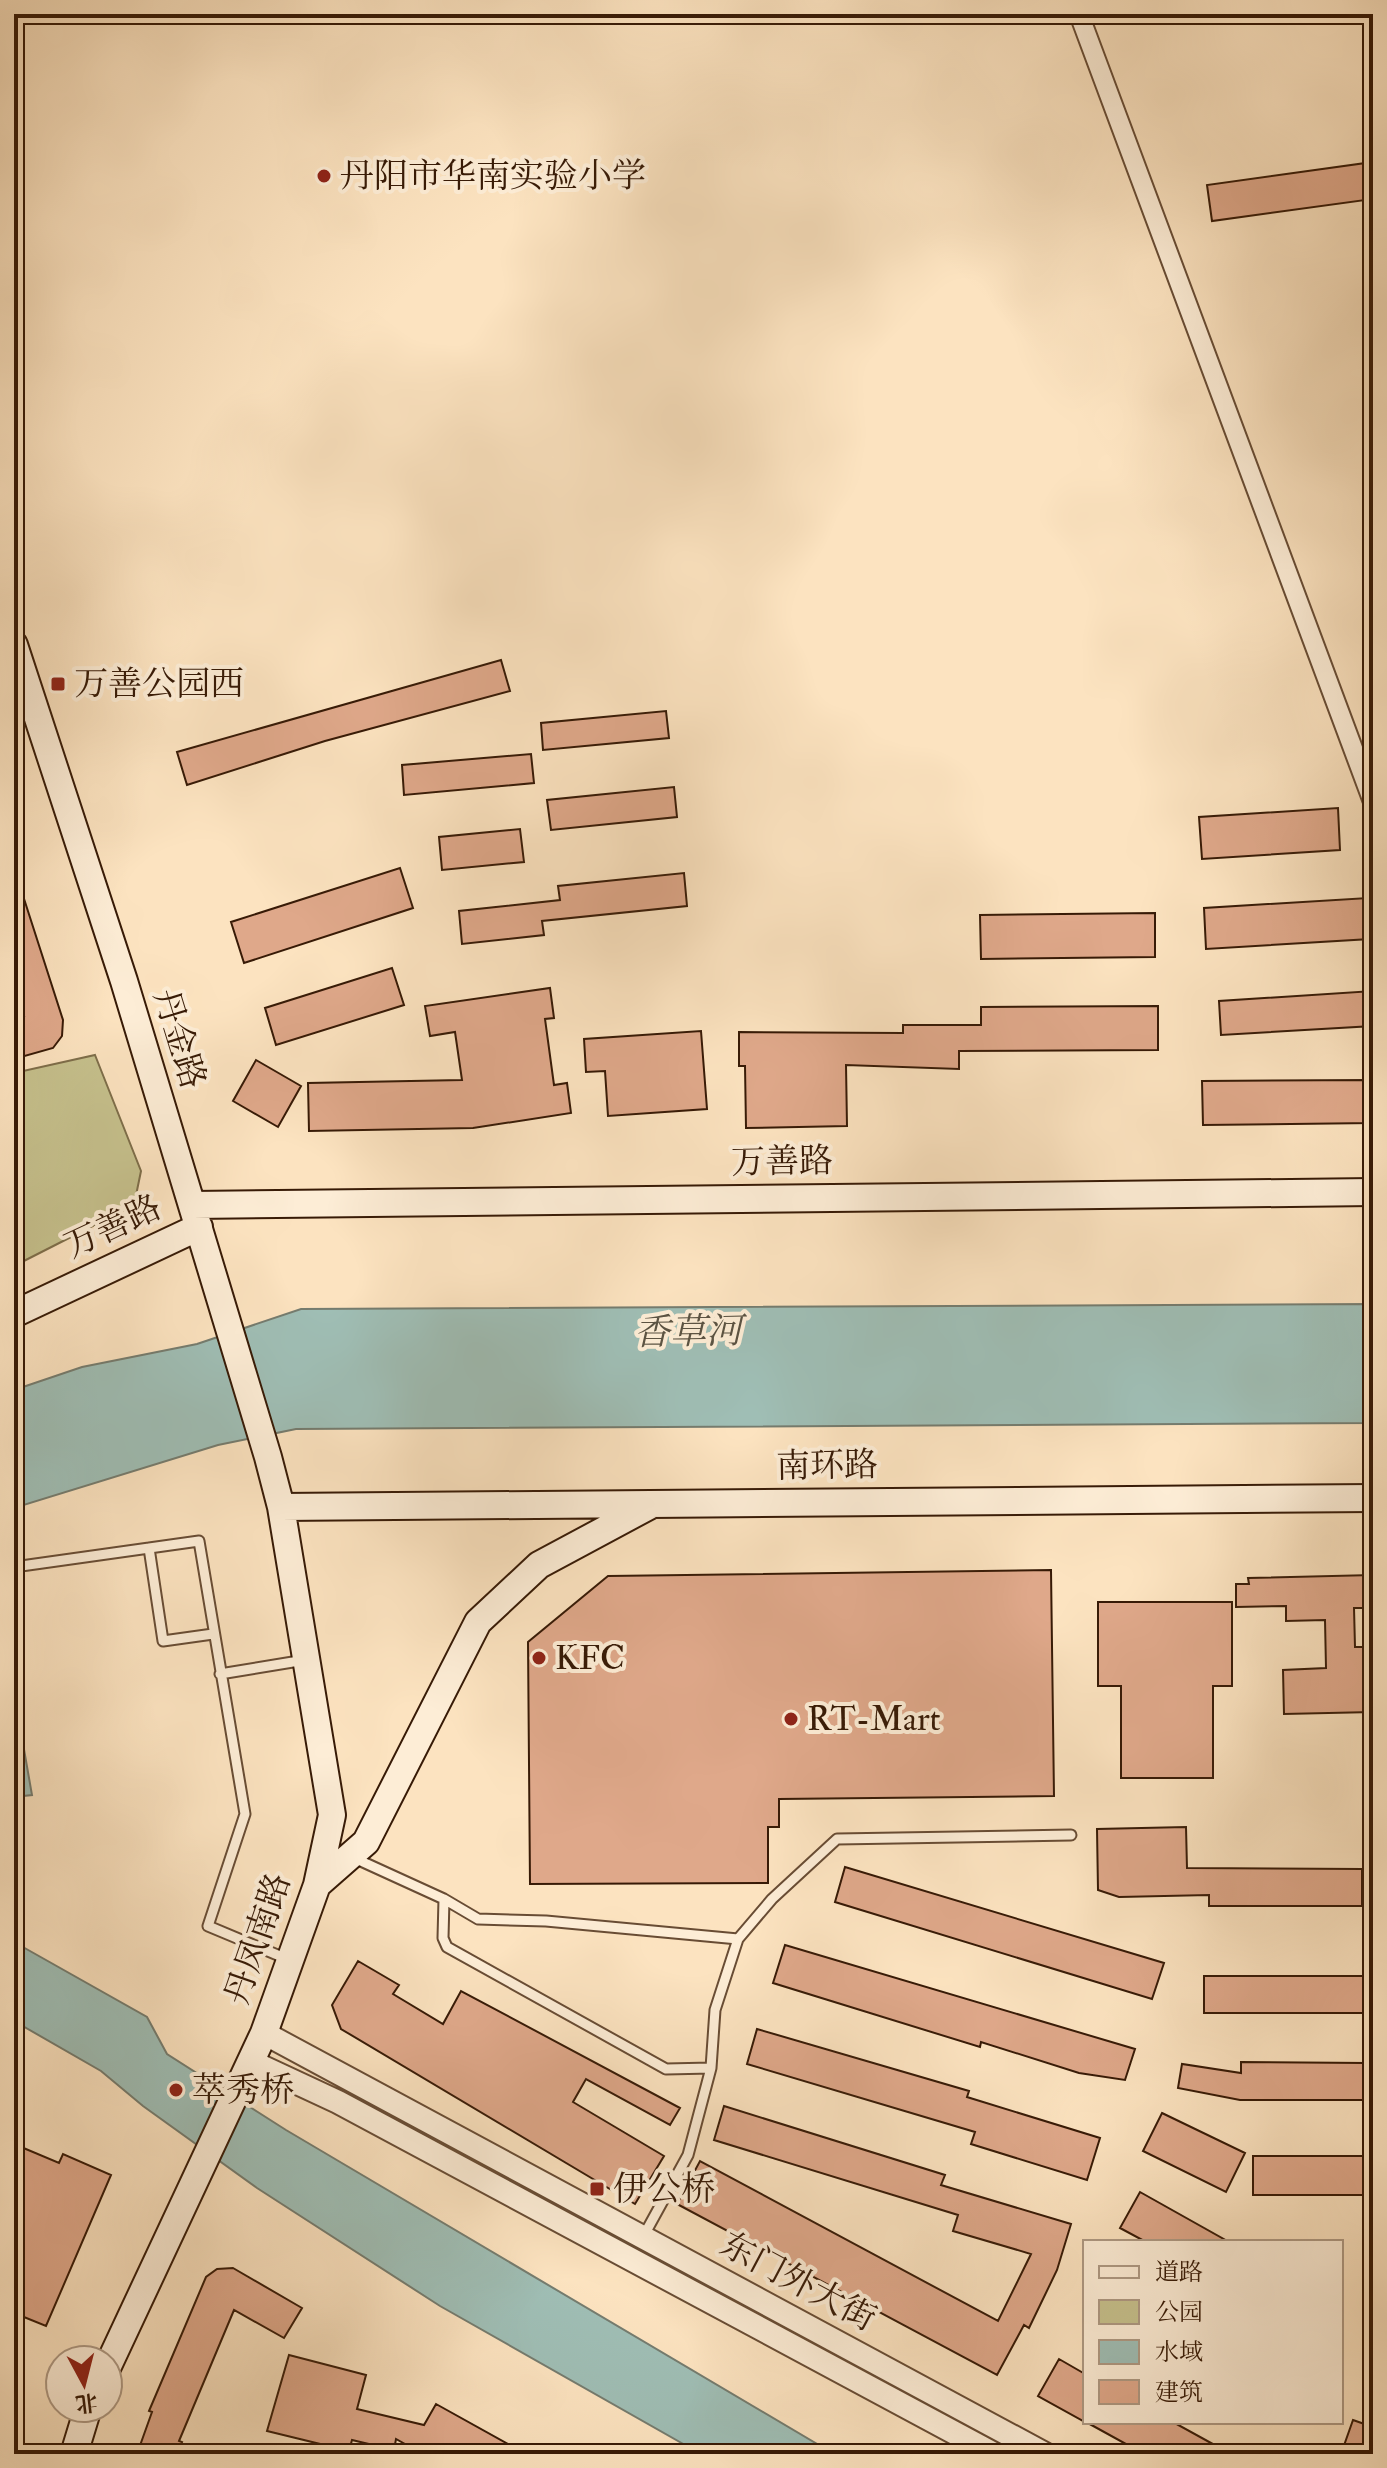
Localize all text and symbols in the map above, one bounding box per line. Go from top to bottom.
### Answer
place label: 丹阳市华南实验小学 [340,155,646,198]
marker: 丹阳市华南实验小学 [315,167,333,185]
place label: 万善公园西 [74,663,244,706]
marker: 万善公园西 [49,675,67,693]
street label: 丹金路 [144,984,214,1094]
street label: 万善路 [731,1140,833,1184]
street label: 万善路 [58,1186,168,1268]
water label: 香草河 [634,1308,748,1355]
street label: 南环路 [776,1444,878,1488]
place label: KFC [555,1637,625,1680]
marker: KFC [530,1649,548,1667]
place label: RT-Mart [807,1698,941,1741]
marker: RT-Mart [782,1710,800,1728]
street label: 丹凤南路 [216,1868,300,2010]
place label: 萃秀桥 [192,2069,294,2112]
marker: 萃秀桥 [167,2081,185,2099]
place label: 伊公桥 [613,2168,715,2211]
marker: 伊公桥 [588,2180,606,2198]
street label: 东门外大街 [713,2223,883,2341]
legend [1083,2240,1343,2424]
text: 道路 [1155,2257,1203,2288]
text: 公园 [1155,2297,1203,2328]
text: 水域 [1155,2337,1203,2368]
north arrow [44,2344,124,2424]
text: 建筑 [1155,2377,1203,2408]
text: 北 [74,2388,99,2418]

